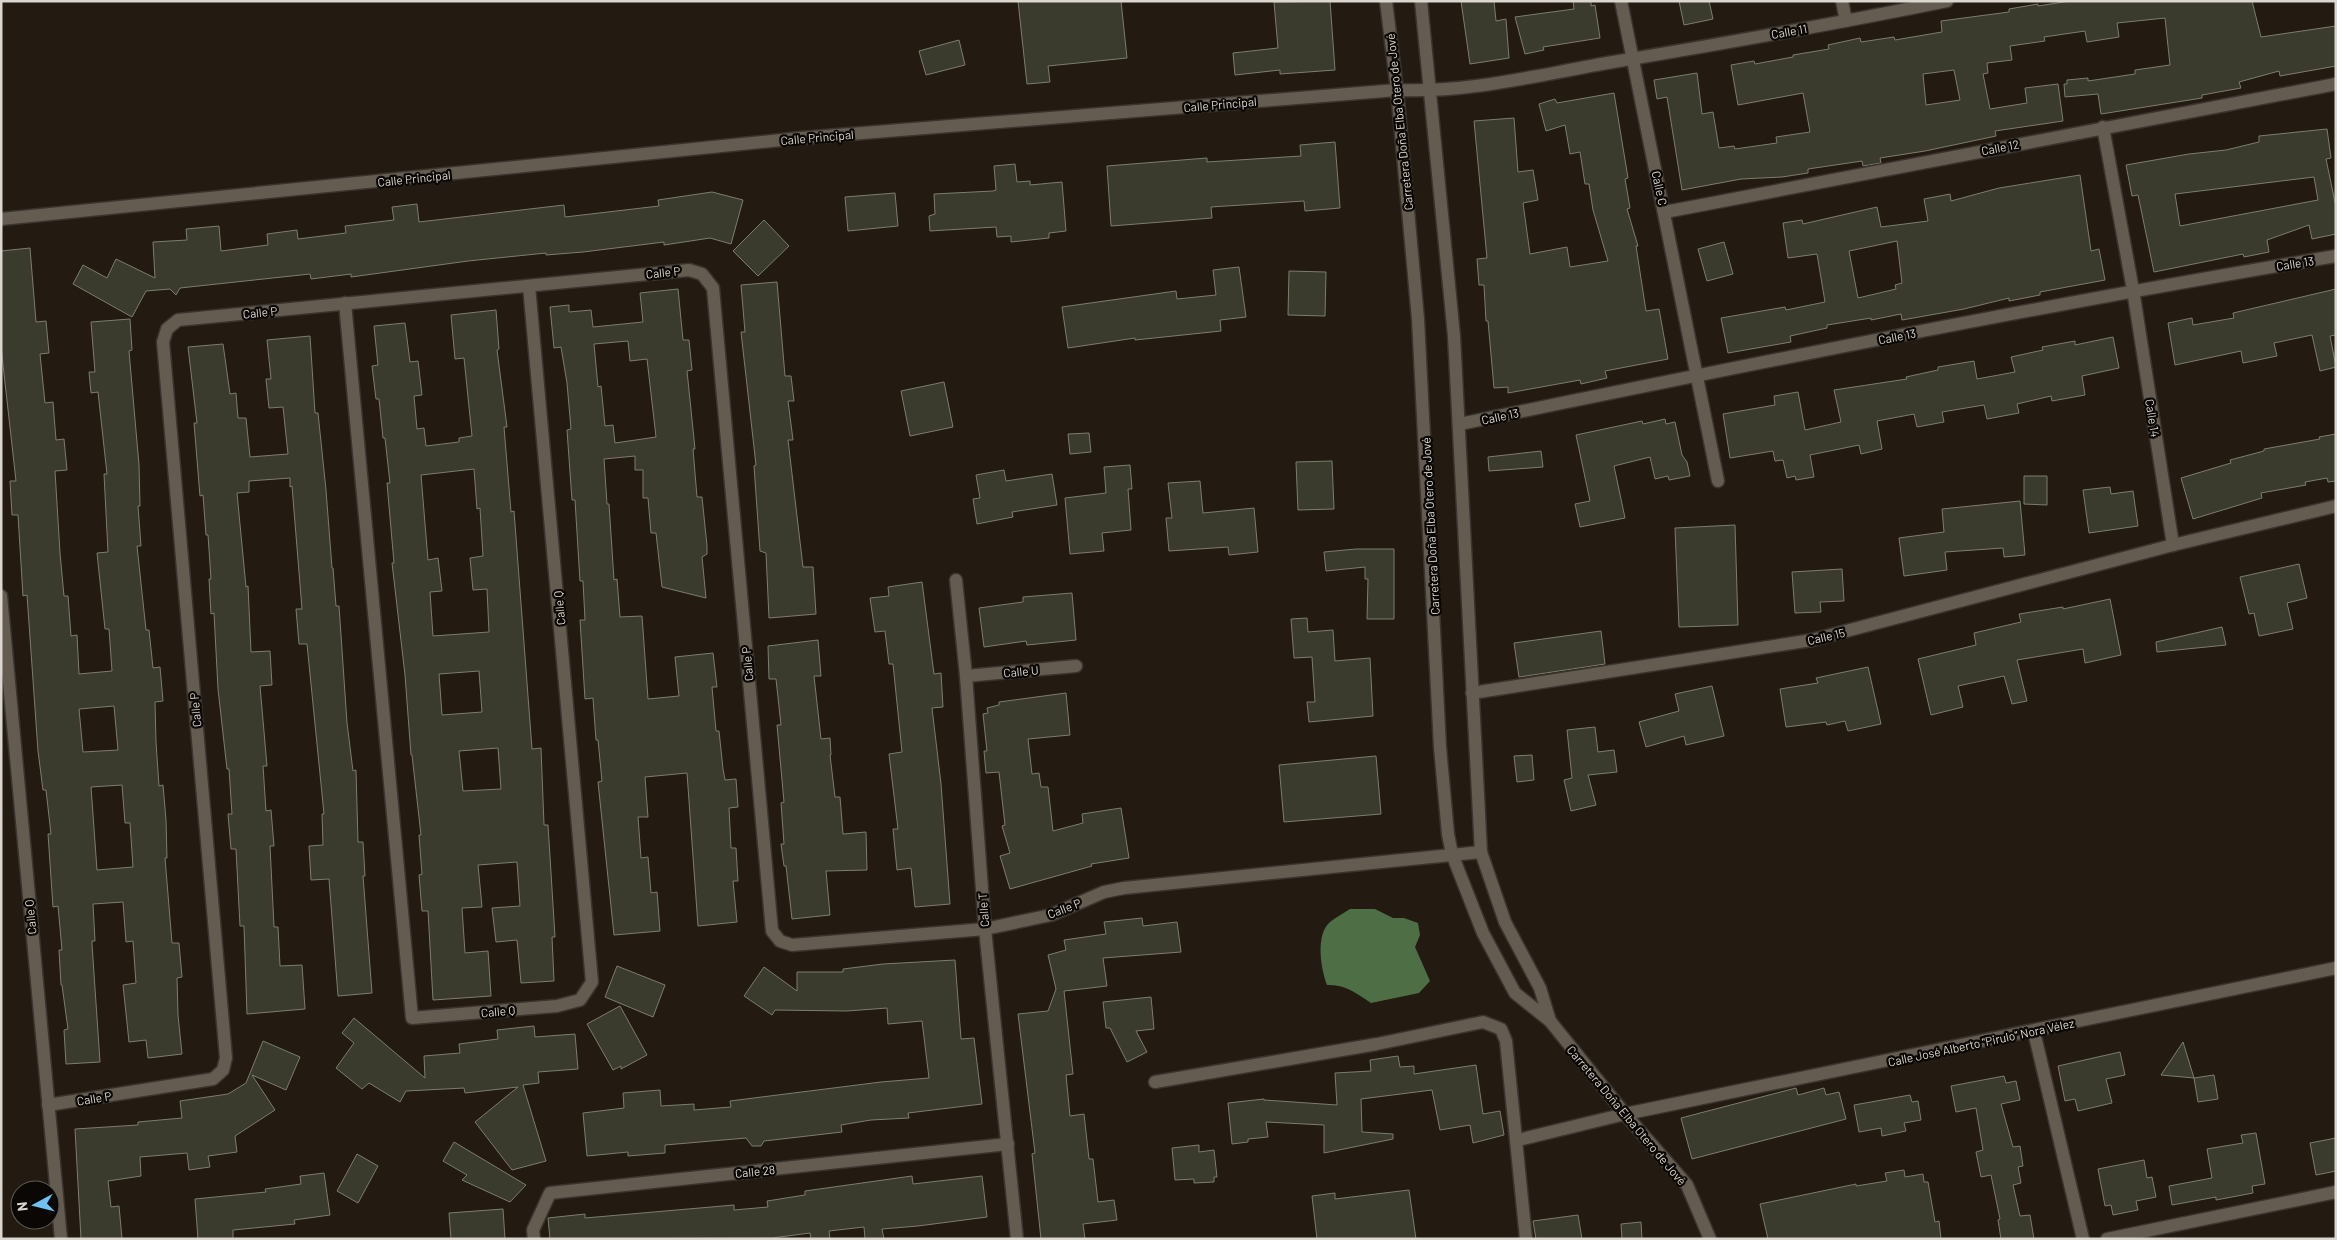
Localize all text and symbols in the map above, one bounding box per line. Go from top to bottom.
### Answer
street label: Calle 11 [1770,21,1808,41]
street label: Carretera Doña Elba Otero de Jové [1383,33,1415,211]
street label: Calle Principal [1183,94,1257,114]
street label: Calle Principal [780,127,854,147]
street label: Calle 12 [1980,136,2020,158]
street label: Calle Principal [377,167,451,189]
street label: Calle C [1650,169,1670,207]
street label: Calle 13 [2275,253,2315,273]
street label: Calle P [645,263,681,281]
street label: Calle P [242,303,278,321]
street label: Calle 13 [1877,326,1917,346]
street label: Calle 14 [2143,398,2163,438]
street label: Calle 13 [1480,405,1520,427]
street label: Carretera Doña Elba Otero de Jové [1418,437,1442,615]
street label: Calle Q [551,590,567,626]
street label: Calle 15 [1806,625,1846,647]
street label: Calle P [739,646,755,682]
street label: Calle U [1003,662,1039,680]
street label: Calle P [187,692,203,728]
street label: Calle T [975,892,991,928]
street label: Calle P [1045,895,1083,921]
street label: Calle O [21,899,39,935]
street label: Calle Q [480,1003,516,1019]
street label: Calle José Alberto "Pirulo" Nora Vélez [1887,1015,2075,1069]
street label: Carretera Doña Elba Otero de Jové [1565,1042,1689,1188]
street label: Calle P [76,1088,112,1108]
street label: Calle 28 [734,1162,776,1180]
north arrow [10,1180,60,1230]
text: N [13,1201,31,1212]

